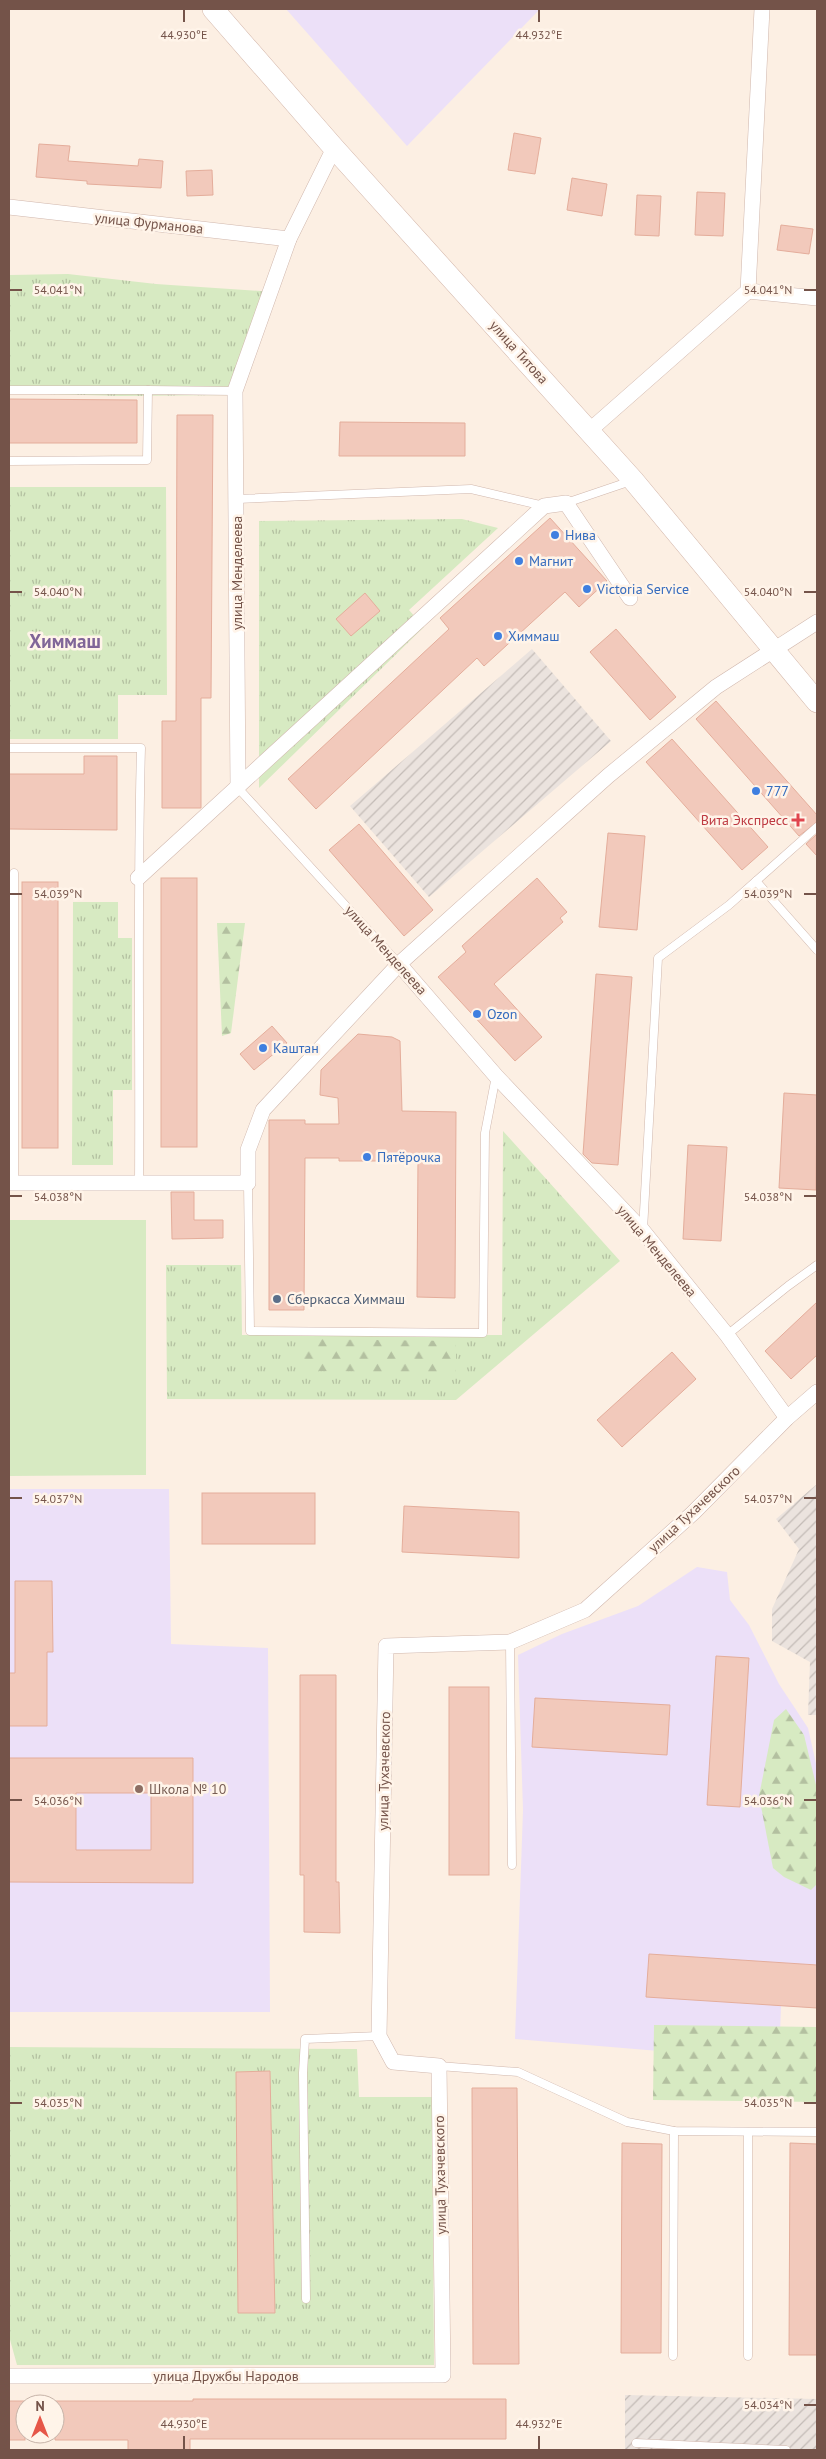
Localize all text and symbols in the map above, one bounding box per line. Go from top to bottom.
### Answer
text: 44.930°E [161,27,207,42]
text: 44.932°E [516,27,562,42]
street label: улица Фурманова [94,208,204,238]
text: 54.041°N [34,282,82,297]
text: 54.041°N [744,282,792,297]
street label: улица Титова [486,316,552,388]
street label: улица Менделеева [228,516,246,630]
place label: Нива [565,526,596,544]
marker: Нива [549,529,561,541]
place label: Магнит [529,552,573,570]
marker: Магнит [513,555,525,567]
place label: Victoria Service [596,580,689,598]
marker: Victoria Service [581,583,593,595]
text: 54.040°N [34,584,82,599]
text: 54.040°N [744,584,792,599]
place label: Химмаш [508,627,560,645]
district label: Химмаш [29,629,101,653]
marker: Химмаш [492,630,504,642]
place label: 777 [766,782,789,800]
marker: 777 [750,785,762,797]
place label: Вита Экспресс [701,811,788,829]
marker: Вита Экспресс [792,814,804,826]
text: 54.039°N [34,886,82,901]
text: 54.039°N [744,886,792,901]
street label: улица Менделеева [341,901,431,999]
place label: Ozon [487,1005,517,1023]
marker: Ozon [471,1008,483,1020]
place label: Каштан [273,1039,319,1057]
marker: Каштан [257,1042,269,1054]
place label: Пятёрочка [377,1148,441,1166]
marker: Пятёрочка [361,1151,373,1163]
text: 54.038°N [34,1189,82,1204]
text: 54.038°N [744,1189,792,1204]
street label: улица Менделеева [613,1201,701,1301]
place label: Сберкасса Химмаш [287,1290,405,1308]
marker: Сберкасса Химмаш [271,1293,283,1305]
street label: улица Тухачевского [644,1462,744,1556]
text: 54.037°N [34,1491,82,1506]
text: 54.037°N [744,1491,792,1506]
street label: улица Тухачевского [374,1711,394,1831]
place label: Школа № 10 [149,1780,227,1798]
marker: Школа № 10 [133,1783,145,1795]
text: 54.036°N [34,1793,82,1808]
text: 54.036°N [744,1793,792,1808]
text: 54.035°N [34,2095,82,2110]
text: 54.035°N [744,2095,792,2110]
street label: улица Тухачевского [430,2115,450,2235]
street label: улица Дружбы Народов [153,2367,299,2385]
north arrow [15,2394,65,2444]
text: N [35,2397,45,2415]
text: 54.034°N [744,2397,792,2412]
text: 44.930°E [161,2416,207,2431]
text: 44.932°E [516,2416,562,2431]

